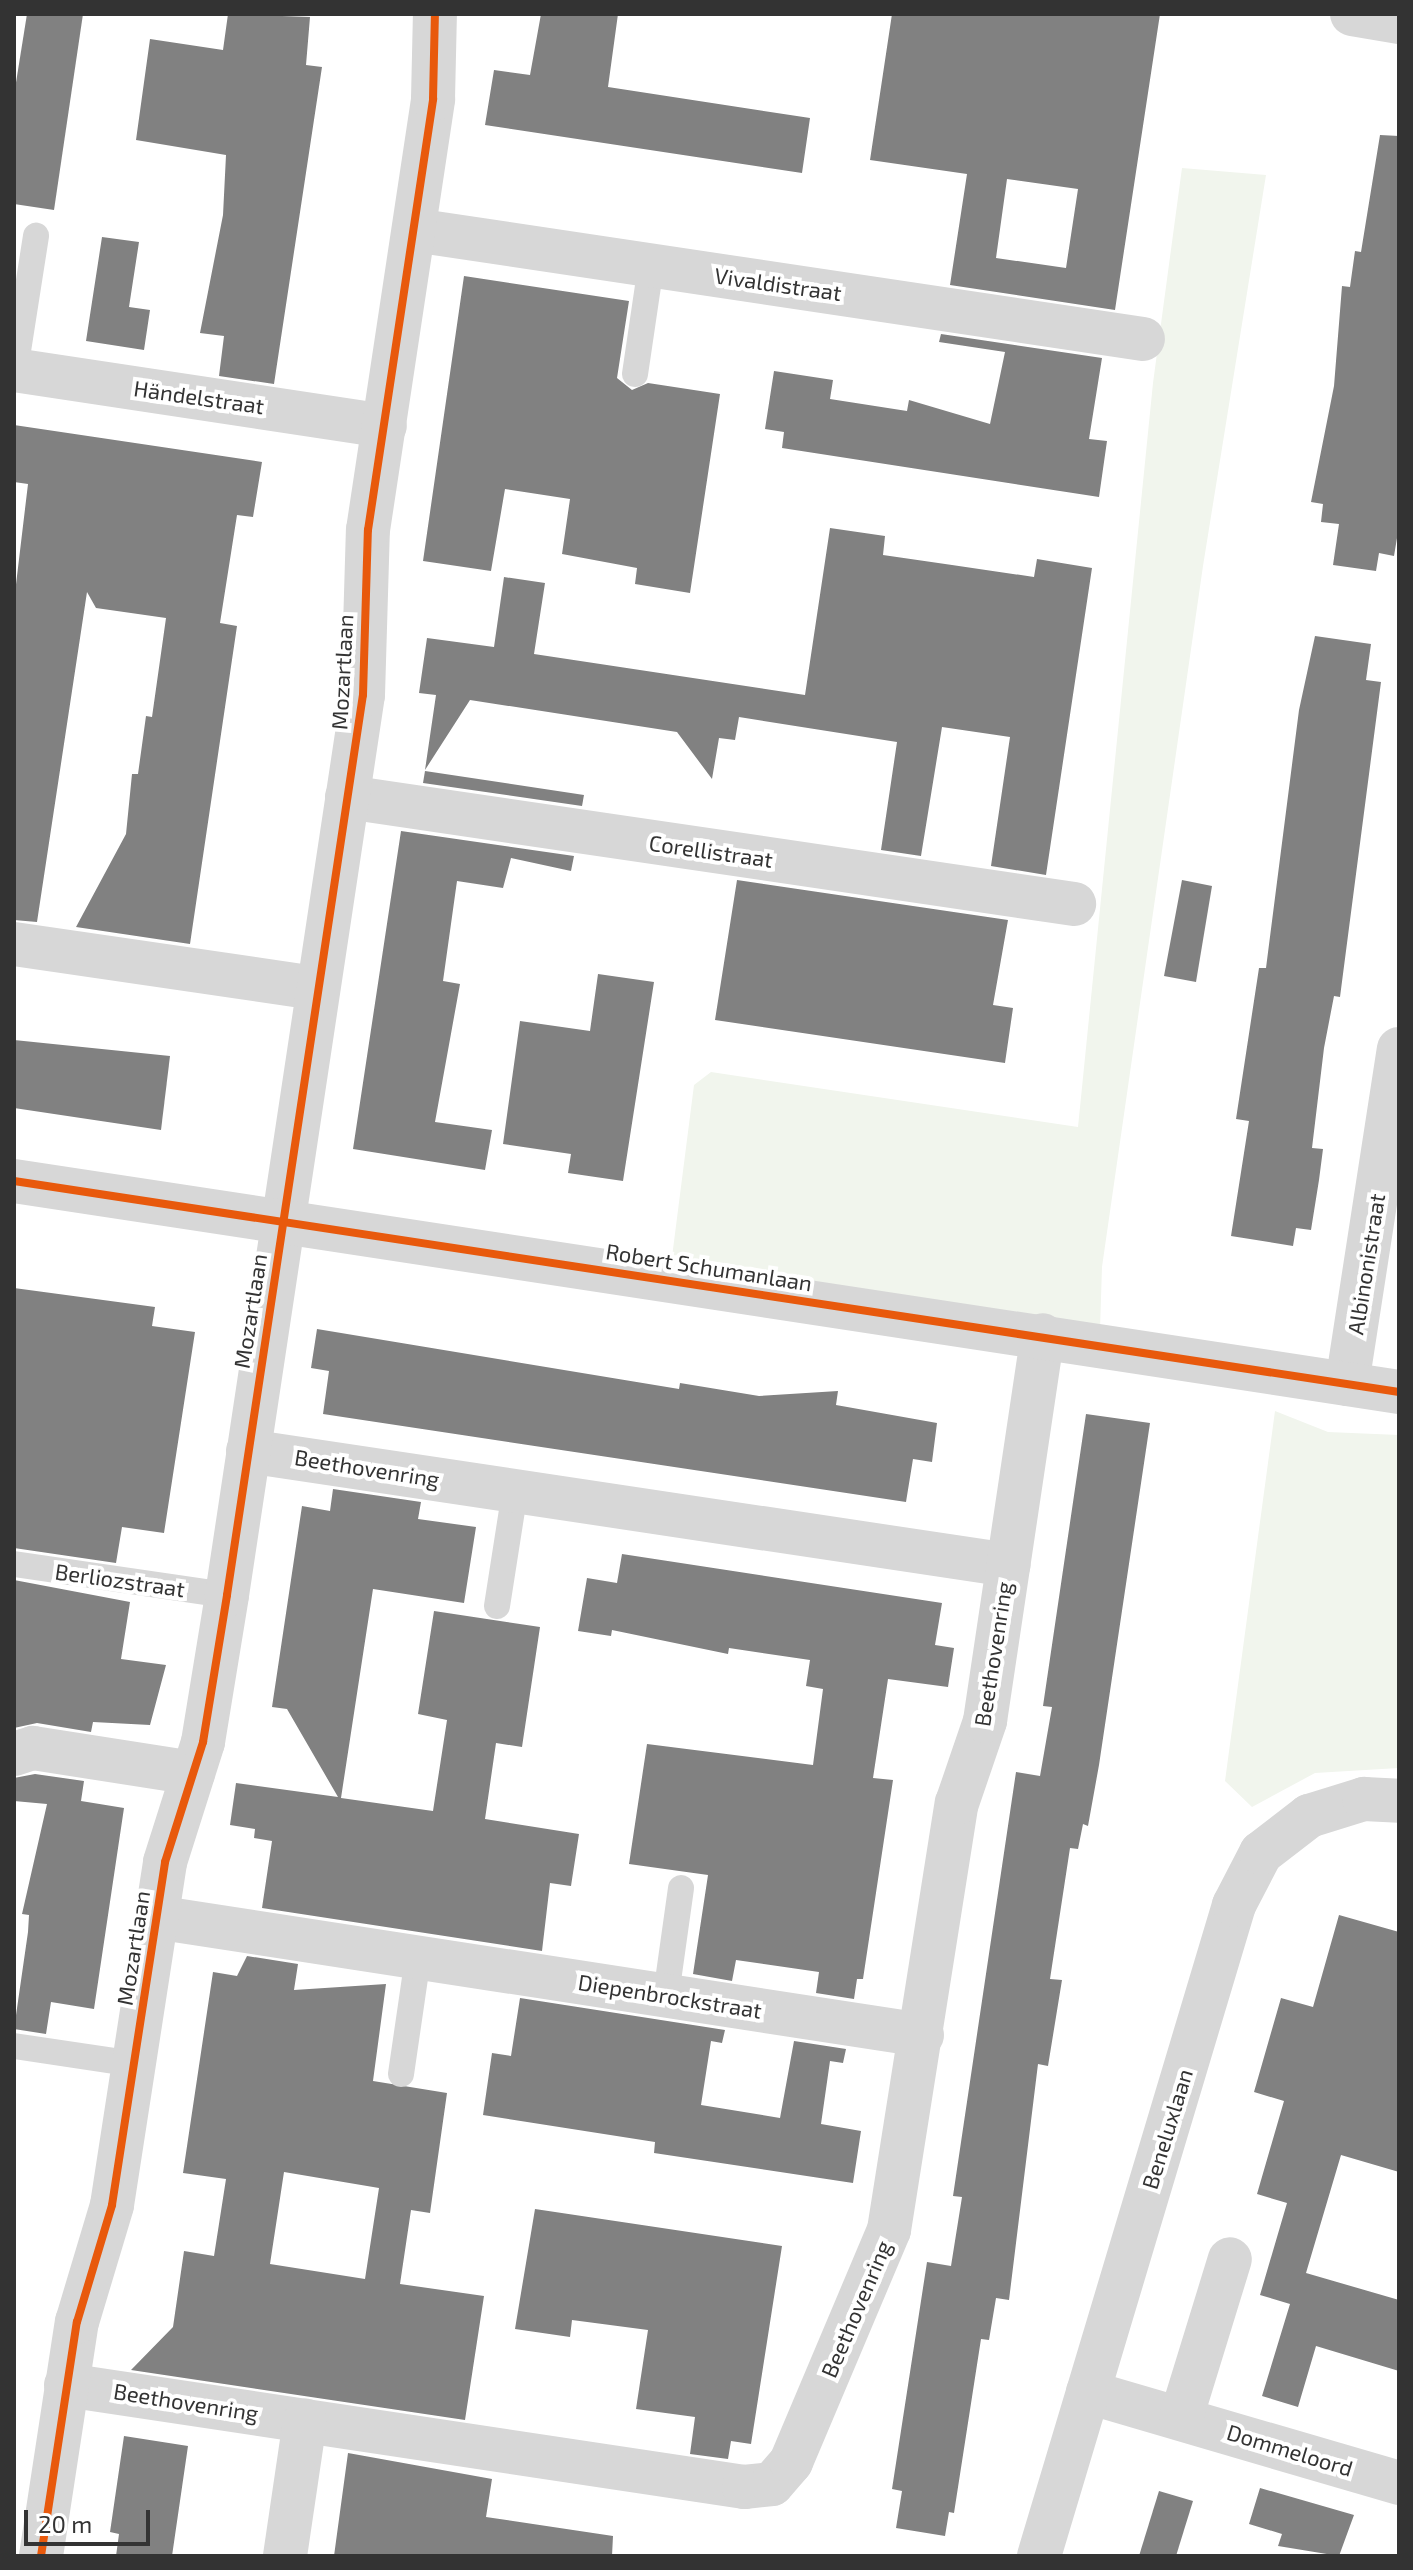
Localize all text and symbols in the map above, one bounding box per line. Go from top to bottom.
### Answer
street label: Vivaldistraat [713,262,843,306]
street label: Händelstraat [132,375,266,419]
street label: Mozartlaan [326,614,358,730]
street label: Corellistraat [647,829,775,873]
street label: Albinonistraat [1342,1191,1390,1337]
street label: Robert Schumanlaan [604,1238,814,1296]
street label: Mozartlaan [228,1252,272,1370]
street label: Beethovenring [293,1444,441,1492]
street label: Berliozstraat [53,1558,187,1602]
street label: Beethovenring [969,1580,1017,1728]
street label: Mozartlaan [111,1889,155,2007]
street label: Diepenbrockstraat [576,1968,764,2024]
street label: Beneluxlaan [1136,2066,1198,2192]
street label: Beethovenring [815,2237,897,2381]
street label: Beethovenring [112,2378,260,2426]
street label: Dommeloord [1224,2418,1356,2482]
scale bar [28,2494,154,2544]
text: 20 m [38,2509,92,2538]

